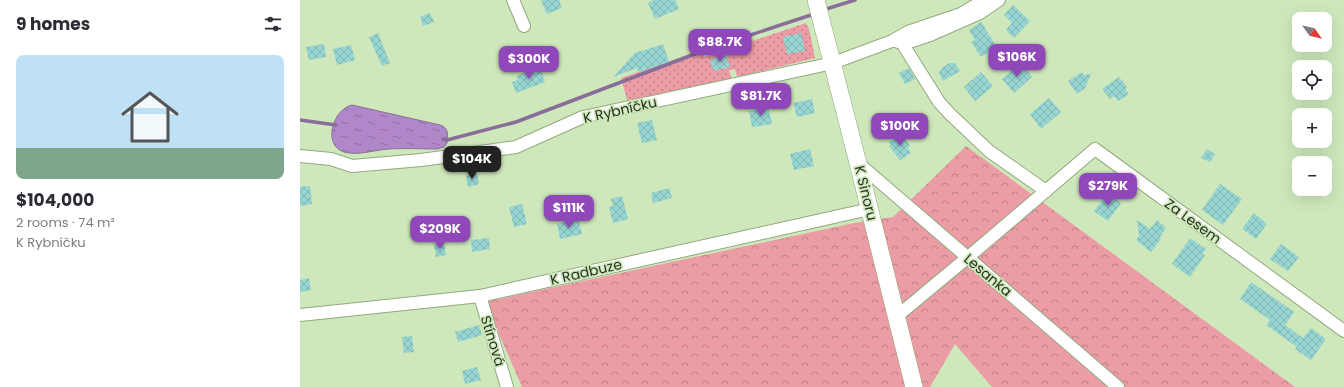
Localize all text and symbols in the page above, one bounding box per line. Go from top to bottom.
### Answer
text: 9 homes [16,12,90,36]
north arrow [1292,12,1332,52]
map controls [1292,12,1332,196]
icon: filters [262,13,284,35]
pin: $88.7K [687,29,753,63]
text: $88.7K [697,32,743,51]
pin: $106K [989,44,1045,78]
pin: $300K [501,46,557,80]
text: $106K [997,47,1037,66]
text: $300K [508,49,550,68]
button: locate [1292,60,1332,100]
icon: home [114,81,186,153]
pin: $81.7K [728,83,794,117]
text: $81.7K [740,86,782,105]
street label: K Rybníčku [581,92,659,128]
button: + [1292,108,1332,148]
pin: $100K [872,113,928,147]
text: $100K [880,116,920,135]
pin: $104K [444,146,500,180]
text: $104K [452,149,492,168]
button: − [1292,156,1332,196]
street label: K Sinoru [850,163,882,223]
pin: $279K [1080,173,1136,207]
text: $279K [1088,176,1128,195]
text: $104,000 [16,188,94,212]
street label: Za Lesem [1160,194,1226,248]
pin: $111K [541,195,597,229]
text: $111K [553,198,585,217]
text: 2 rooms · 74 m² [16,213,115,232]
pin: $209K [412,216,468,250]
text: $209K [419,219,461,238]
text: K Rybníčku [16,233,86,252]
street label: Lesanka [960,249,1016,301]
street label: K Radbuze [548,254,624,290]
street label: Stínová [476,313,510,369]

